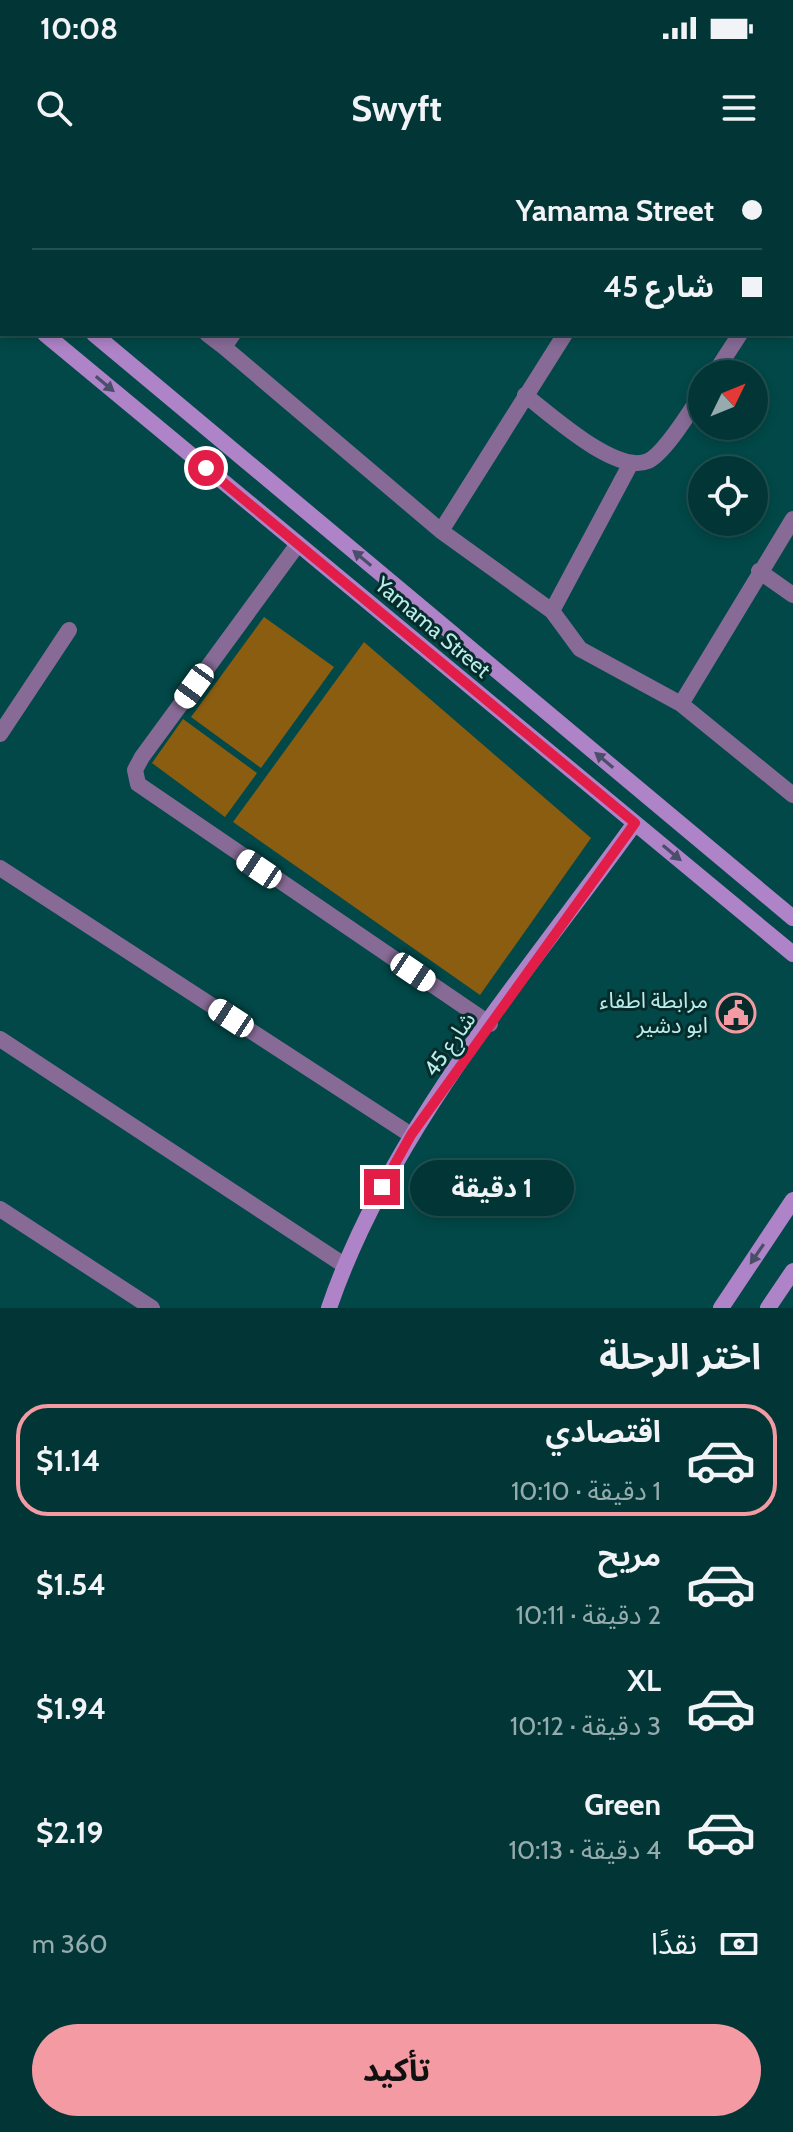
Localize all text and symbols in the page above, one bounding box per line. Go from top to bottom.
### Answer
text: 10:08 [40,10,118,47]
icon: search [32,86,76,130]
text: Swyft [351,86,442,130]
icon: menu [717,86,761,130]
text: Yamama Street [516,192,714,229]
text: شارع 45 [604,268,714,305]
north arrow [688,360,768,440]
map controls [688,360,768,536]
one-way arrow [95,375,115,392]
route start [188,450,224,486]
button: locate [688,456,768,536]
one-way arrow [352,550,372,567]
street label: Yamama Street [369,571,496,684]
car [170,660,218,712]
one-way arrow [594,752,614,769]
one-way arrow [661,844,681,861]
car [232,846,286,892]
car [386,949,440,995]
place label: مرابطة اطفاء ابو دشير [599,987,708,1039]
public building icon: مرابطة اطفاء ابو دشير [715,992,757,1034]
car [204,995,258,1041]
street label: شارع 45 [418,1007,484,1083]
callout: 1 دقيقة [410,1159,574,1215]
route end [364,1169,400,1205]
text: 1 دقيقة [452,1172,532,1204]
one-way arrow [750,1243,765,1265]
text: اختر الرحلة [599,1334,761,1378]
text: اقتصادي [546,1413,661,1450]
icon: car [685,1424,757,1496]
text: $1.14 [36,1442,100,1479]
text: 1 دقيقة · 10:10 [511,1475,661,1507]
text: مريح [598,1537,661,1574]
icon: car [685,1548,757,1620]
text: $1.54 [36,1566,106,1603]
text: 2 دقيقة · 10:11 [515,1599,661,1631]
text: XL [627,1662,661,1699]
icon: car [685,1672,757,1744]
text: $1.94 [36,1690,106,1727]
text: 3 دقيقة · 10:12 [510,1710,661,1742]
text: Green [584,1786,661,1823]
icon: car [685,1796,757,1868]
text: $2.19 [36,1814,103,1851]
text: 4 دقيقة · 10:13 [508,1834,661,1866]
icon: cash [717,1922,761,1966]
text: نقدًا [651,1925,697,1962]
text: 360 m [32,1928,108,1960]
button: تأكيد [32,2024,761,2116]

